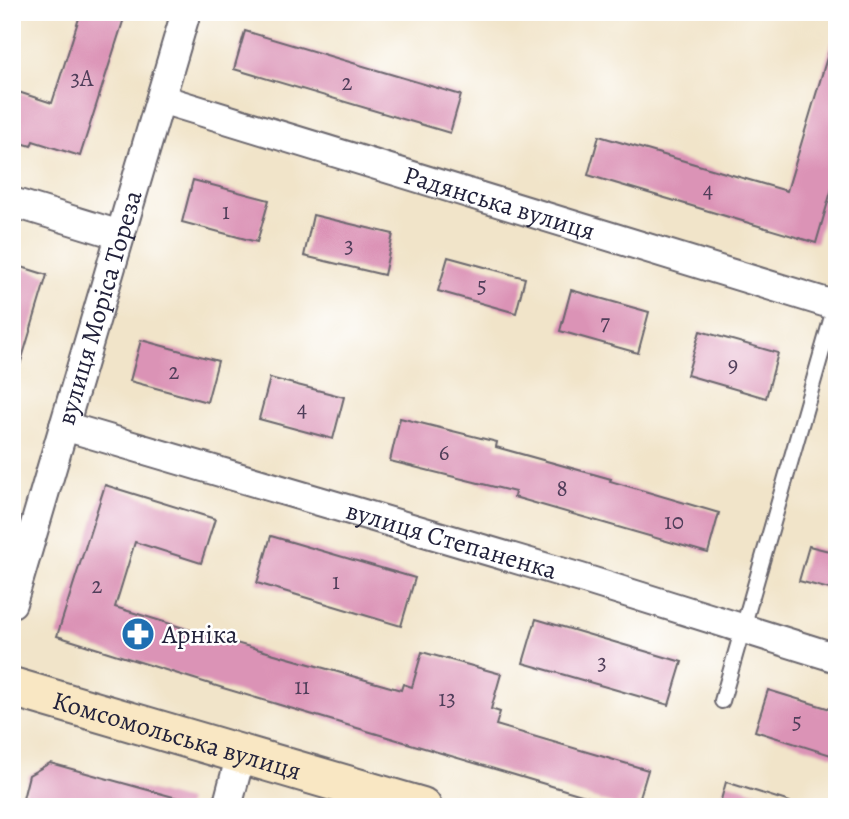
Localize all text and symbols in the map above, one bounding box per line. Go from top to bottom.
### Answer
house number: 3А [70,63,94,94]
house number: 2 [342,67,353,98]
street label: Радянська вулиця [399,157,599,249]
house number: 4 [703,174,713,205]
street label: вулиця Моріса Тореза [48,186,151,429]
house number: 1 [222,196,230,227]
house number: 3 [344,230,354,261]
house number: 5 [477,270,487,301]
house number: 7 [600,307,610,338]
house number: 9 [728,349,738,380]
house number: 2 [169,356,180,387]
house number: 4 [297,393,307,424]
house number: 6 [439,437,449,468]
house number: 8 [556,473,568,504]
street label: вулиця Степаненка [342,493,561,588]
house number: 10 [664,506,684,537]
house number: 1 [332,566,340,597]
house number: 2 [92,570,103,601]
pharmacy icon: Арніка [119,615,157,653]
place label: Арніка [161,617,238,652]
house number: 3 [597,647,607,678]
house number: 11 [294,671,310,702]
street label: Комсомольська вулиця [48,683,305,789]
house number: 13 [438,683,456,714]
house number: 5 [792,706,802,737]

